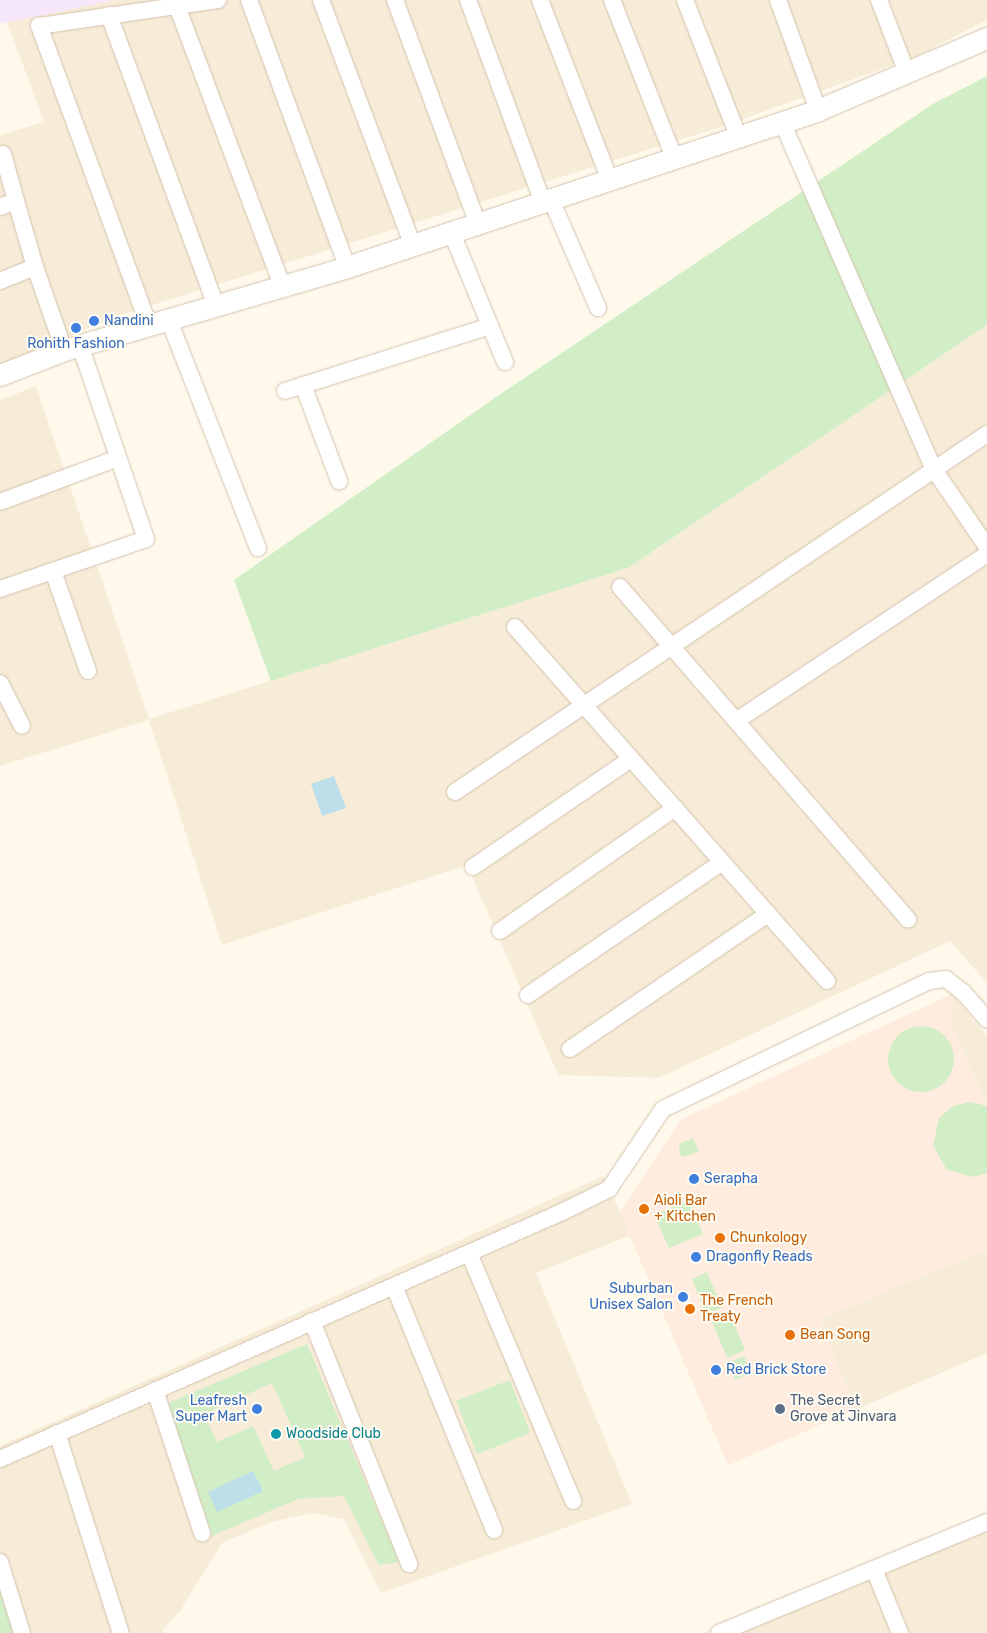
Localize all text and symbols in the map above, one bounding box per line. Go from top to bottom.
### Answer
place label: Nandini [104,313,154,329]
marker: Nandini [88,315,100,327]
marker: Rohith Fashion [70,322,82,334]
place label: Rohith Fashion [27,336,125,352]
place label: Serapha [704,1171,758,1187]
marker: Serapha [688,1173,700,1185]
place label: Aioli Bar + Kitchen [654,1193,716,1226]
marker: Aioli Bar + Kitchen [638,1203,650,1215]
place label: Chunkology [730,1230,807,1246]
marker: Chunkology [714,1232,726,1244]
place label: Dragonfly Reads [706,1249,813,1265]
marker: Dragonfly Reads [690,1251,702,1263]
place label: Suburban Unisex Salon [589,1281,673,1314]
marker: Suburban Unisex Salon [677,1291,689,1303]
place label: The French Treaty [700,1293,773,1325]
marker: The French Treaty [684,1303,696,1315]
place label: Bean Song [800,1327,870,1343]
marker: Bean Song [784,1329,796,1341]
place label: Red Brick Store [726,1362,826,1378]
marker: Red Brick Store [710,1364,722,1376]
place label: Leafresh Super Mart [175,1393,247,1425]
place label: The Secret Grove at Jinvara [790,1393,897,1425]
marker: Leafresh Super Mart [251,1403,263,1415]
marker: The Secret Grove at Jinvara [774,1403,786,1415]
place label: Woodside Club [286,1426,381,1442]
marker: Woodside Club [270,1428,282,1440]

